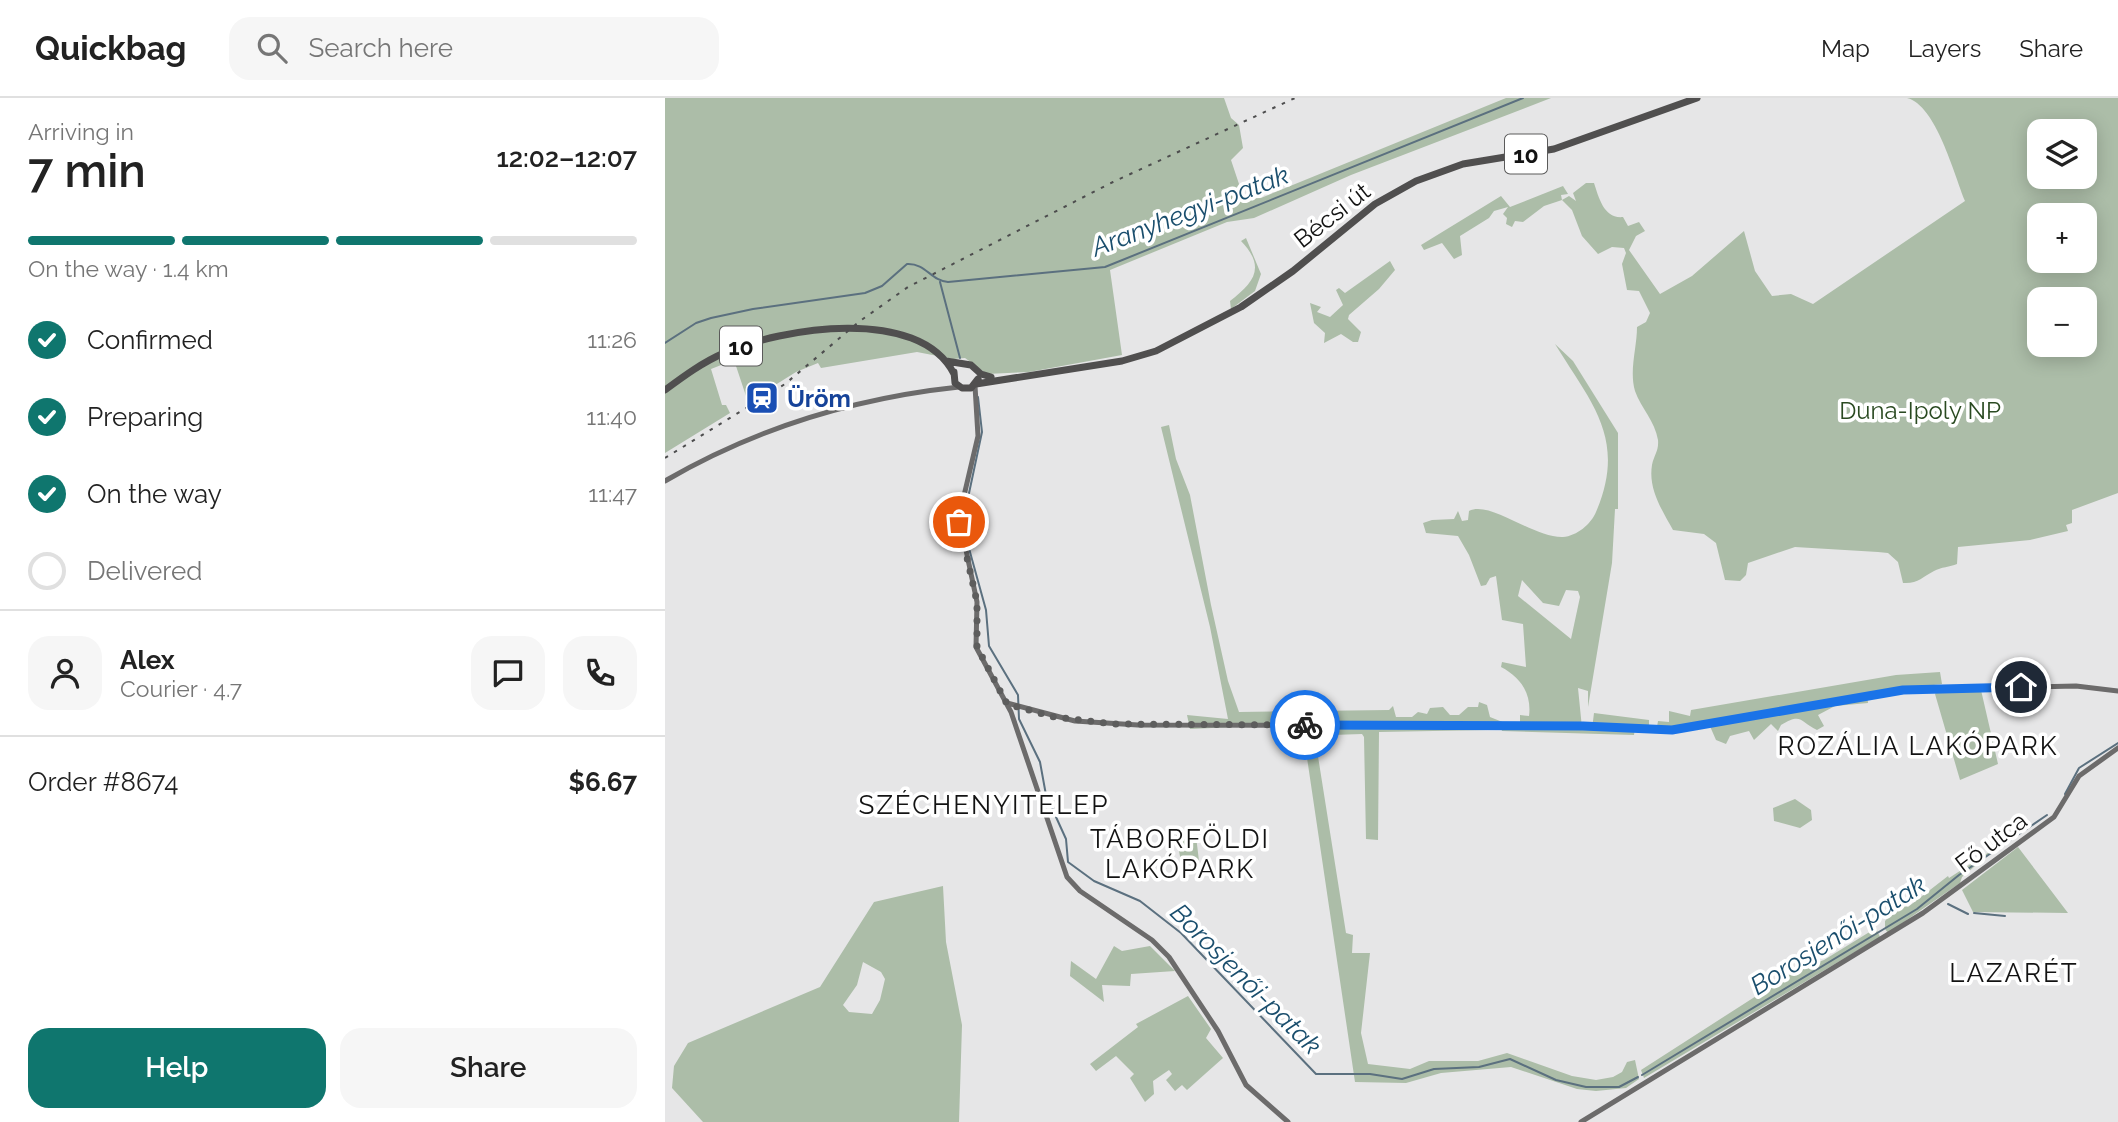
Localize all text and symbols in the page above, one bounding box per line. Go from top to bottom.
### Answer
search box [229,17,719,80]
text: Quickbag [35,29,187,68]
icon: search [253,29,291,67]
text: Search here [309,33,453,63]
text: Map [1821,34,1870,63]
text: Layers [1908,34,1981,63]
text: Share [2019,34,2083,63]
text: Arriving in [28,118,134,145]
map controls [2027,119,2097,357]
button: layers [2027,119,2097,189]
road number: 10 [1505,134,1547,174]
text: 12:02–12:07 [497,143,637,173]
text: 7 min [28,144,146,198]
water label: Aranyhegyi-patak [1085,160,1293,263]
street label: Bécsi út [1288,176,1376,254]
button: + [2027,203,2097,273]
text: On the way · 1.4 km [28,255,229,282]
button: − [2027,287,2097,357]
icon: check [28,321,66,359]
text: Confirmed [87,325,213,355]
text: 11:26 [587,326,637,353]
road number: 10 [720,327,762,366]
station icon: Üröm [743,379,781,417]
place label: Üröm [787,384,851,413]
park label: Duna-Ipoly NP [1839,396,2001,425]
icon: check [28,398,66,436]
text: Preparing [87,402,203,432]
text: 11:40 [586,403,637,430]
icon: check [28,475,66,513]
text: On the way [87,479,222,509]
text: 11:47 [588,480,637,507]
pin [929,492,989,552]
icon: bag [940,503,978,541]
text: Delivered [87,556,202,586]
button: person [28,636,102,710]
button: chat [471,636,545,710]
button: phone [563,636,637,710]
text: Alex [120,645,175,675]
pin [1991,657,2051,717]
icon: home [2002,668,2040,706]
text: Courier · 4.7 [120,675,242,702]
courier [1270,690,1340,760]
icon: bike [1286,706,1324,744]
district label: ROZÁLIA LAKÓPARK [1777,730,2059,761]
text: Order #8674 [28,767,178,797]
text: $6.67 [569,767,637,797]
district label: SZÉCHENYITELEP [859,790,1109,820]
street label: Fő utca [1949,806,2033,878]
district label: TÁBORFÖLDI LAKÓPARK [1090,823,1270,884]
water label: Borosjenői-patak [1745,869,1931,1001]
water label: Borosjenői-patak [1164,897,1328,1061]
district label: LAZARÉT [1949,958,2079,988]
button: Help [28,1028,326,1108]
button: Share [340,1028,637,1108]

